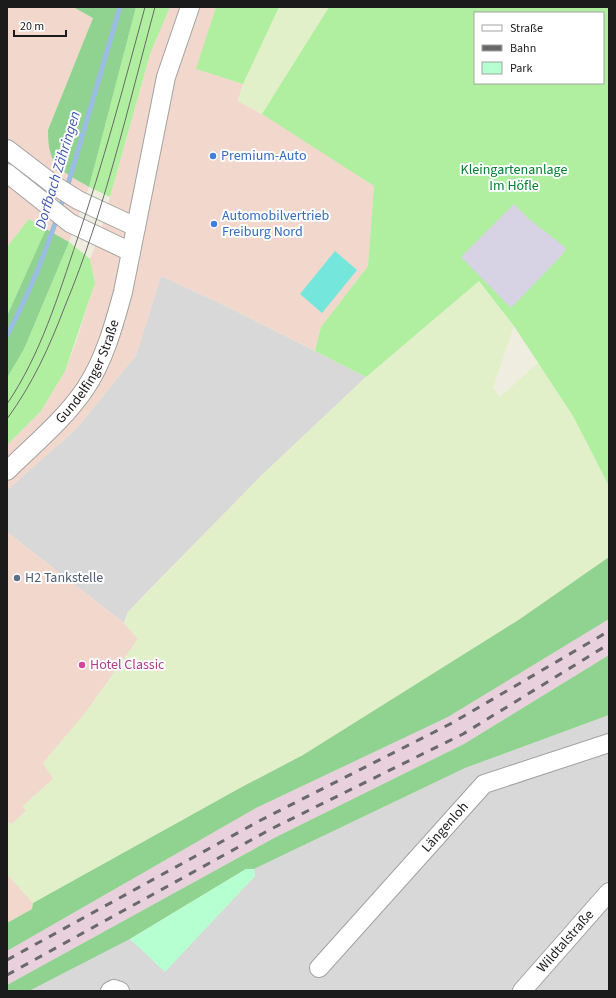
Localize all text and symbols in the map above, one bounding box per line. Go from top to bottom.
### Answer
scale bar [14,12,66,38]
legend [474,12,604,84]
text: 20 m [20,18,44,35]
text: Straße [510,20,543,37]
text: Bahn [510,40,536,57]
text: Park [510,60,532,77]
water label: Dorfbach Zähringen [30,108,86,232]
place label: Premium-Auto [221,146,306,166]
marker: Premium-Auto [208,151,218,161]
park label: Kleingartenanlage Im Höfle [461,160,567,196]
place label: Automobilvertrieb Freiburg Nord [222,206,329,242]
marker: Automobilvertrieb Freiburg Nord [209,219,219,229]
street label: Gundelfinger Straße [51,317,125,428]
place label: H2 Tankstelle [25,568,103,588]
marker: H2 Tankstelle [12,573,22,583]
place label: Hotel Classic [90,655,165,675]
marker: Hotel Classic [77,660,87,670]
street label: Längenloh [417,798,473,857]
street label: Wildtalstraße [532,906,599,977]

